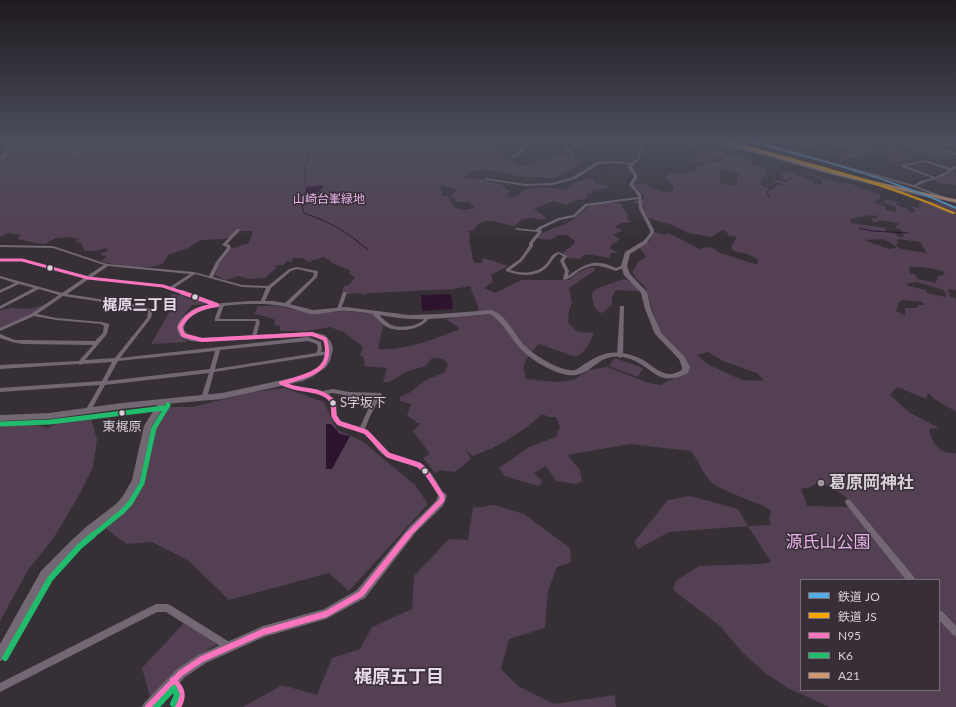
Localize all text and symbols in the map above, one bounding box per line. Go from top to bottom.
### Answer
park label: 山崎台峯緑地 [293,192,365,206]
unlabelled marker [45,263,55,273]
unlabelled marker [190,292,200,302]
district label: 梶原三丁目 [103,296,177,314]
place label: S字坂下 [340,395,386,411]
marker: S字坂下 [328,398,338,408]
marker: 東梶原 [117,408,127,418]
place label: 東梶原 [103,419,141,435]
unlabelled marker [420,466,430,476]
place label: 葛原岡神社 [829,473,914,493]
marker: 葛原岡神社 [816,478,826,488]
park label: 源氏山公園 [786,533,870,553]
legend [800,579,940,691]
text: 鉄道 JO [838,589,880,604]
text: 鉄道 JS [838,609,877,624]
text: N95 [838,628,861,643]
text: K6 [838,648,853,663]
district label: 梶原五丁目 [354,666,444,688]
text: A21 [838,668,860,683]

